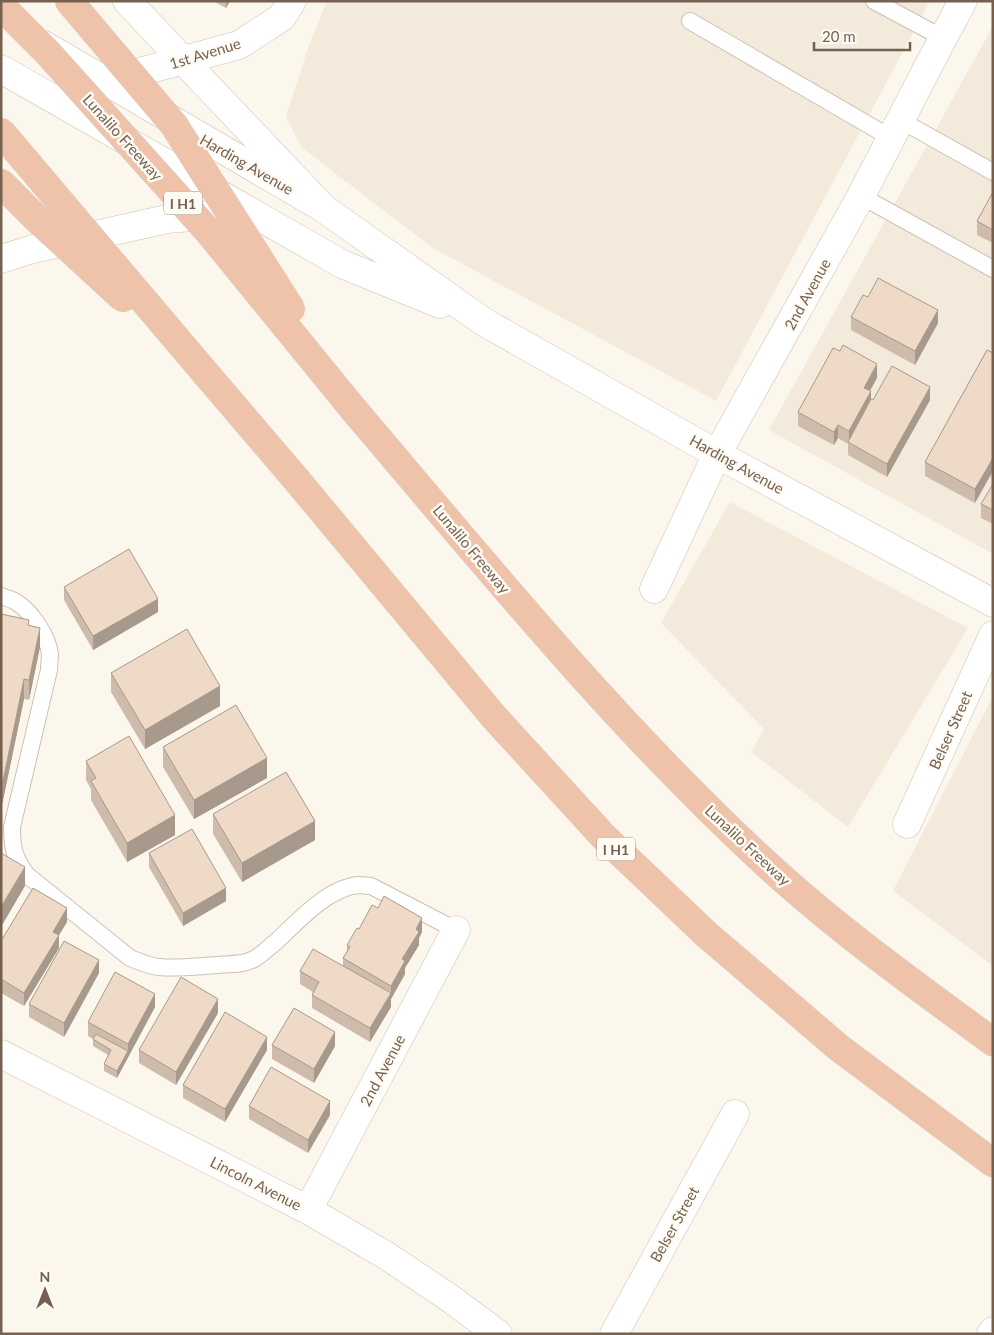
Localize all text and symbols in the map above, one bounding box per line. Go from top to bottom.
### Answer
scale bar [814,20,910,52]
text: 20 m [822,27,856,45]
street label: 1st Avenue [167,34,243,72]
street label: Lunalilo Freeway [80,90,167,184]
street label: Harding Avenue [197,130,297,198]
road number: I H1 [164,192,202,214]
street label: 2nd Avenue [780,255,834,333]
street label: Harding Avenue [687,431,787,497]
street label: Lunalilo Freeway [430,501,514,597]
street label: Belser Street [925,687,976,772]
street label: Lunalilo Freeway [702,801,795,889]
road number: I H1 [597,838,635,861]
street label: 2nd Avenue [356,1031,408,1109]
street label: Lincoln Avenue [207,1152,305,1214]
street label: Belser Street [646,1182,703,1265]
north arrow [20,1265,70,1315]
text: N [40,1268,50,1285]

